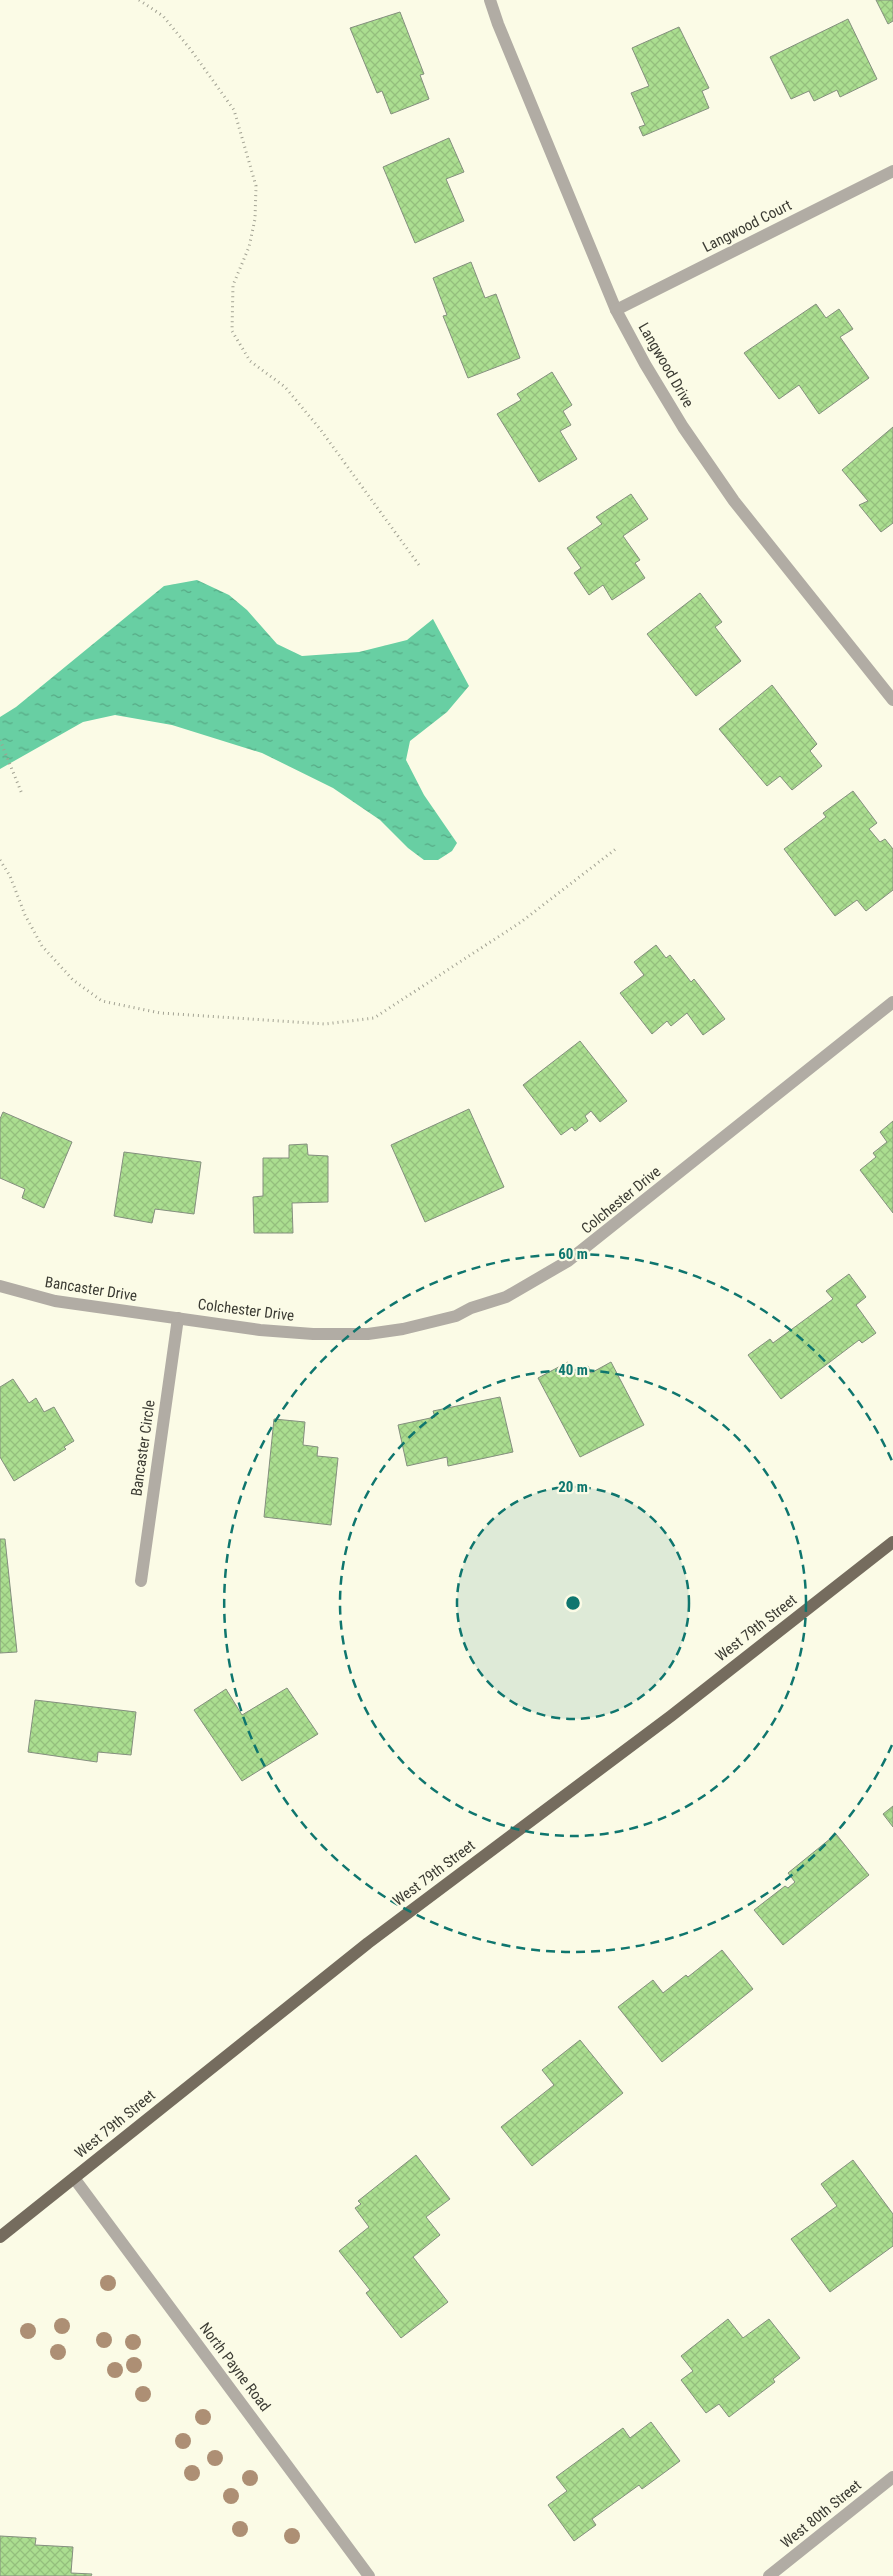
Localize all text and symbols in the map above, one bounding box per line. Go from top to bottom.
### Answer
street label: Langwood Court [700,196,794,256]
street label: Langwood Drive [635,320,697,410]
street label: Colchester Drive [578,1163,664,1237]
text: 60 m [558,1245,588,1263]
street label: Bancaster Drive [44,1273,138,1305]
street label: Colchester Drive [197,1295,295,1325]
text: 40 m [558,1361,588,1379]
street label: Bancaster Circle [127,1399,159,1497]
text: 20 m [558,1478,588,1496]
street label: West 79th Street [712,1591,800,1665]
centre of rings [564,1594,582,1612]
street label: West 79th Street [389,1836,479,1910]
street label: West 79th Street [71,2086,159,2162]
street label: North Payne Road [196,2319,274,2415]
street label: West 80th Street [777,2476,865,2552]

